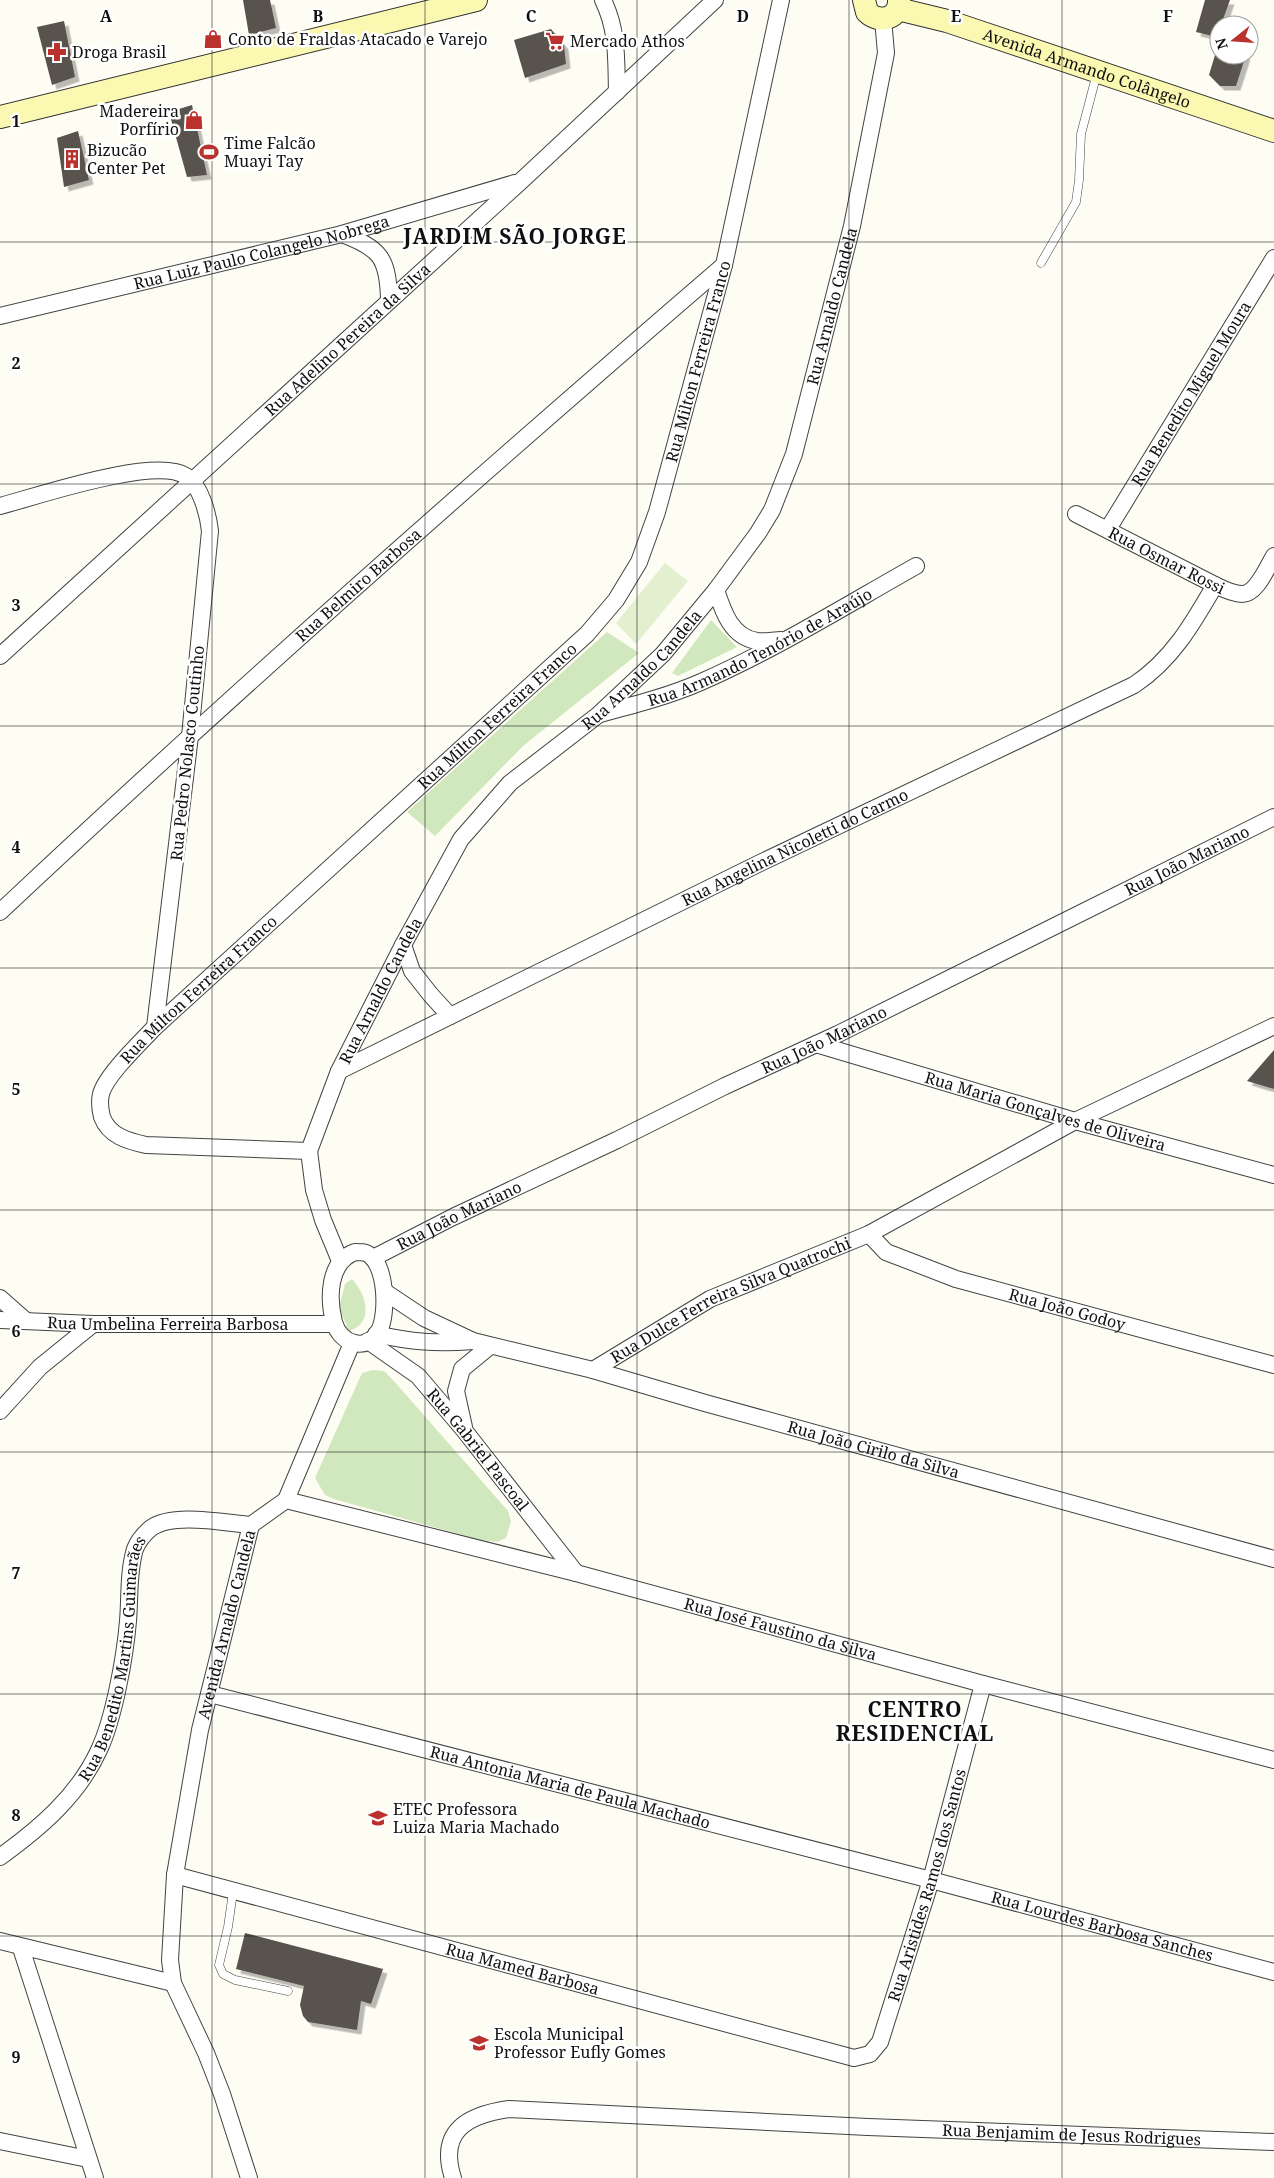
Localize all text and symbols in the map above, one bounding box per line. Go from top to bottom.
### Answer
text: A [100,5,113,27]
text: B [313,5,324,27]
text: C [526,5,537,27]
text: D [737,5,749,27]
text: E [951,5,961,27]
text: F [1163,5,1173,27]
north arrow [1209,15,1259,65]
street label: Avenida Armando Colângelo [980,23,1194,113]
shop icon: Conto de Fraldas Atacado e Varejo [202,28,224,50]
place label: Conto de Fraldas Atacado e Varejo [228,28,488,50]
supermarket icon: Mercado Athos [544,30,566,52]
place label: Mercado Athos [570,30,685,52]
text: N [1210,36,1232,52]
pharmacy icon: Droga Brasil [46,41,68,63]
place label: Droga Brasil [72,41,166,63]
place label: Madereira Porfírio [99,100,179,140]
shop icon: Madereira Porfírio [183,109,205,131]
text: 1 [11,110,21,132]
place label: Time Falcão Muayi Tay [224,132,316,172]
place label: Bizucão Center Pet [87,139,166,179]
sports icon: Time Falcão Muayi Tay [198,141,220,163]
building icon: Bizucão Center Pet [61,148,83,170]
street label: Rua Luiz Paulo Colangelo Nobrega [131,210,392,295]
district label: JARDIM SÃO JORGE [402,222,627,250]
street label: Rua Arnaldo Candela [801,225,862,387]
street label: Rua Adelino Pereira da Silva [260,258,435,421]
street label: Rua Milton Ferreira Franco [660,258,736,465]
street label: Rua Benedito Miguel Moura [1126,297,1256,490]
text: 2 [11,352,21,374]
street label: Rua Osmar Rossi [1105,521,1228,599]
street label: Rua Belmiro Barbosa [291,523,426,647]
street label: Rua Armando Tenório de Araújo [645,583,876,711]
text: 3 [11,594,21,616]
street label: Rua Arnaldo Candela [577,605,706,735]
street label: Rua Milton Ferreira Franco [413,638,581,794]
street label: Rua Pedro Nolasco Coutinho [165,644,209,862]
street label: Rua Angelina Nicoletti do Carmo [678,783,912,911]
street label: Rua João Mariano [1121,820,1253,901]
text: 4 [11,836,21,858]
street label: Rua Milton Ferreira Franco [115,910,282,1068]
street label: Rua Arnaldo Candela [334,913,427,1067]
street label: Rua João Mariano [758,1001,890,1079]
street label: Rua Maria Gonçalves de Oliveira [922,1066,1168,1156]
text: 5 [11,1078,21,1100]
street label: Rua João Mariano [393,1175,525,1255]
street label: Rua Dulce Ferreira Silva Quatrochi [606,1232,854,1368]
street label: Rua João Godoy [1007,1283,1129,1336]
street label: Rua Umbelina Ferreira Barbosa [47,1311,289,1335]
text: 6 [11,1320,21,1342]
street label: Rua Gabriel Pascoal [422,1383,534,1515]
street label: Rua João Cirilo da Silva [785,1415,962,1483]
street label: Avenida Arnaldo Candela [192,1527,260,1721]
street label: Rua Benedito Martins Guimarães [73,1531,151,1785]
text: 7 [11,1562,21,1584]
street label: Rua José Faustino da Silva [682,1592,879,1666]
district label: CENTRO RESIDENCIAL [836,1695,994,1747]
street label: Rua Antonia Maria de Paula Machado [428,1740,713,1834]
street label: Rua Aristides Ramos dos Santos [882,1766,971,2004]
place label: ETEC Professora Luiza Maria Machado [393,1798,560,1838]
text: 8 [11,1804,21,1826]
school or university icon: ETEC Professora Luiza Maria Machado [367,1807,389,1829]
street label: Rua Lourdes Barbosa Sanches [989,1886,1216,1966]
street label: Rua Mamed Barbosa [444,1938,602,2000]
place label: Escola Municipal Professor Eufly Gomes [494,2023,666,2063]
school or university icon: Escola Municipal Professor Eufly Gomes [468,2032,490,2054]
text: 9 [11,2046,21,2068]
street label: Rua Benjamim de Jesus Rodrigues [942,2119,1201,2150]

